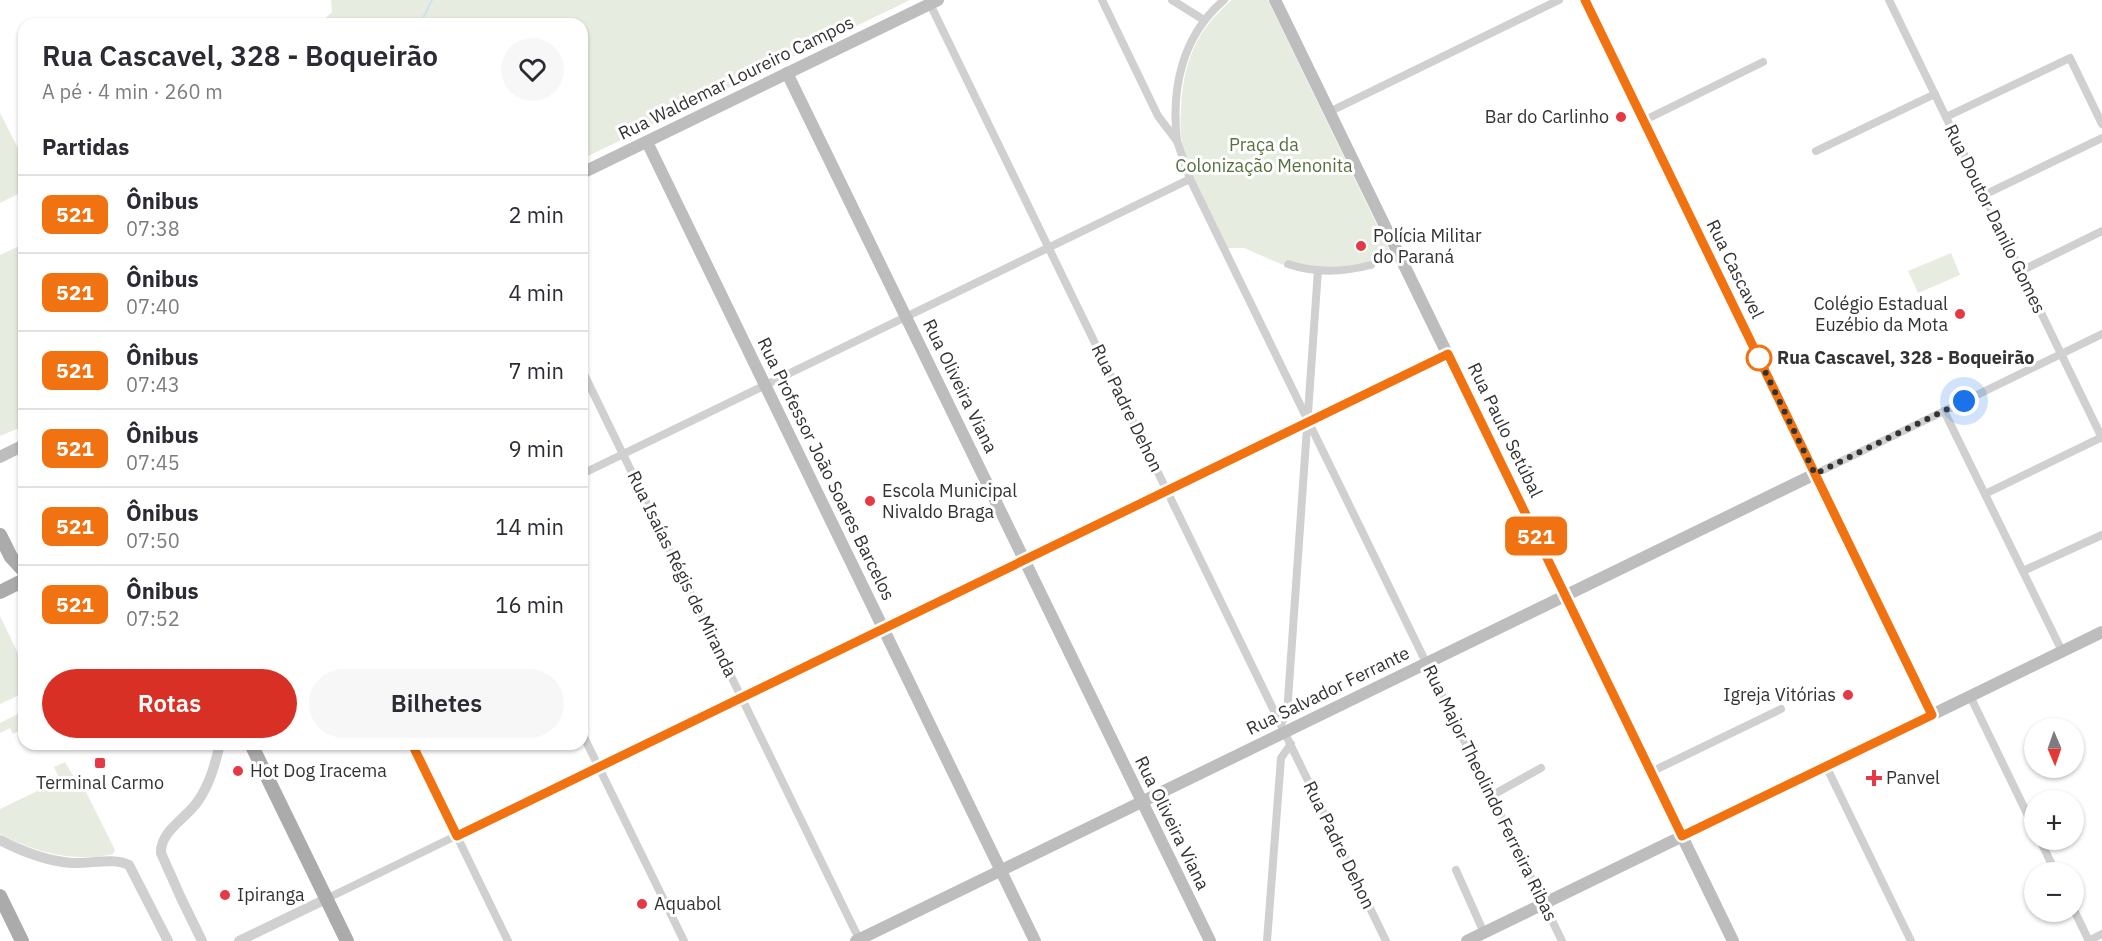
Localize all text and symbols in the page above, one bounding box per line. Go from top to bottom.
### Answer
street label: Rua Waldemar Loureiro Campos [614,10,857,145]
text: Rua Cascavel, 328 - Boqueirão [42,37,438,74]
button: heart [501,38,564,101]
text: A pé · 4 min · 260 m [42,78,223,105]
place label: Bar do Carlinho [1485,105,1609,128]
marker: Bar do Carlinho [1614,110,1628,124]
street label: Rua Doutor Danilo Gomes [1940,120,2051,317]
text: Partidas [42,132,129,161]
park label: Praça da Colonização Menonita [1175,133,1353,177]
text: Ônibus [126,186,199,215]
text: 521 [56,200,94,228]
text: 2 min [508,200,564,229]
text: 07:38 [126,215,180,242]
street label: Rua Cascavel [1702,216,1769,322]
place label: Polícia Militar do Paraná [1373,224,1482,268]
marker: Polícia Militar do Paraná [1354,239,1368,253]
text: Ônibus [126,264,199,293]
text: 521 [56,278,94,306]
text: 4 min [508,278,564,307]
place label: Colégio Estadual Euzébio da Mota [1813,292,1948,336]
text: 07:40 [126,293,180,320]
marker: Colégio Estadual Euzébio da Mota [1953,307,1967,321]
street label: Rua Oliveira Viana [918,315,1003,457]
street label: Rua Professor João Soares Barcelos [753,333,900,604]
street label: Rua Padre Dehon [1087,340,1168,476]
text: Ônibus [126,342,199,371]
marker: Rua Cascavel, 328 - Boqueirão [1746,345,1772,371]
place label: Rua Cascavel, 328 - Boqueirão [1777,346,2035,369]
text: 521 [56,356,94,384]
text: 7 min [508,356,564,385]
street label: Rua Paulo Setúbal [1463,359,1548,501]
text: 07:43 [126,371,180,398]
your location [1949,386,1979,416]
text: Ônibus [126,420,199,449]
text: 521 [56,434,94,462]
text: 9 min [508,434,564,463]
text: 07:45 [126,449,180,476]
street label: Rua Isaías Régis de Miranda [622,467,743,681]
place label: Escola Municipal Nivaldo Braga [882,479,1017,523]
marker: Escola Municipal Nivaldo Braga [863,494,877,508]
text: Ônibus [126,498,199,527]
text: 521 [56,512,94,540]
text: 14 min [495,512,564,541]
line badge: 521 [1502,516,1570,556]
text: 521 [1517,522,1555,550]
text: 07:50 [126,527,180,554]
text: Ônibus [126,576,199,605]
text: 521 [56,590,94,618]
text: 16 min [495,590,564,619]
text: 07:52 [126,605,180,632]
street label: Rua Salvador Ferrante [1242,641,1413,740]
street label: Rua Major Theolindo Ferreira Ribas [1418,661,1563,925]
button: Rotas [42,669,297,738]
button: Bilhetes [309,669,564,738]
place label: Igreja Vitórias [1723,683,1836,706]
marker: Igreja Vitórias [1841,688,1855,702]
north arrow [2024,718,2084,778]
map controls [2024,718,2084,922]
street label: Rua Oliveira Viana [1130,752,1215,894]
marker: Terminal Carmo [93,756,107,770]
place label: Hot Dog Iracema [250,759,387,782]
marker: Hot Dog Iracema [231,764,245,778]
place label: Panvel [1886,766,1940,789]
place label: Terminal Carmo [36,771,164,794]
marker: Panvel [1867,771,1881,785]
street label: Rua Padre Dehon [1299,777,1380,913]
button: + [2024,790,2084,850]
button: − [2024,862,2084,922]
place label: Ipiranga [237,883,305,906]
marker: Ipiranga [218,888,232,902]
place label: Aquabol [654,892,721,915]
marker: Aquabol [635,897,649,911]

